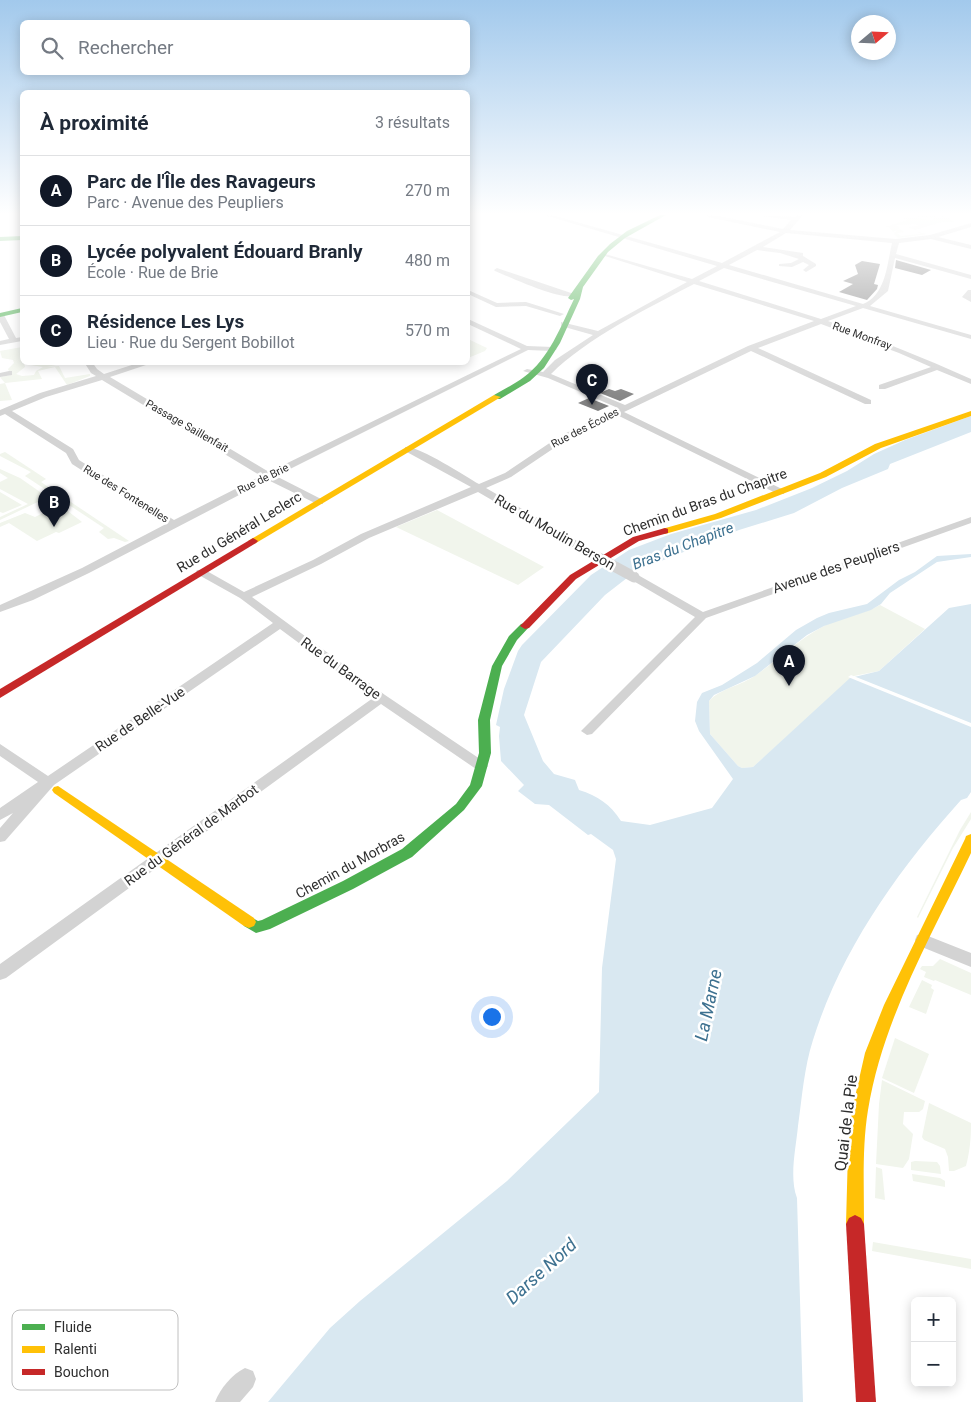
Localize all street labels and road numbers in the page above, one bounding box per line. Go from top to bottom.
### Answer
street label: Rue Monfray [831,319,894,353]
street label: Passage Saillenfait [143,397,231,455]
street label: Rue des Écoles [549,405,621,451]
street label: Rue de Brie [235,461,291,497]
street label: Rue des Fontenelles [81,462,171,526]
street label: Chemin du Bras du Chapitre [621,465,789,539]
street label: Rue du Général Leclerc [174,488,304,576]
street label: Rue du Moulin Berson [492,491,618,573]
street label: Avenue des Peupliers [770,538,902,596]
street label: Rue du Barrage [298,634,384,702]
street label: Rue de Belle-Vue [92,683,188,755]
street label: Rue du Général de Marbot [121,781,261,889]
street label: Chemin du Morbras [293,828,407,902]
street label: Quai de la Pie [831,1074,861,1172]

